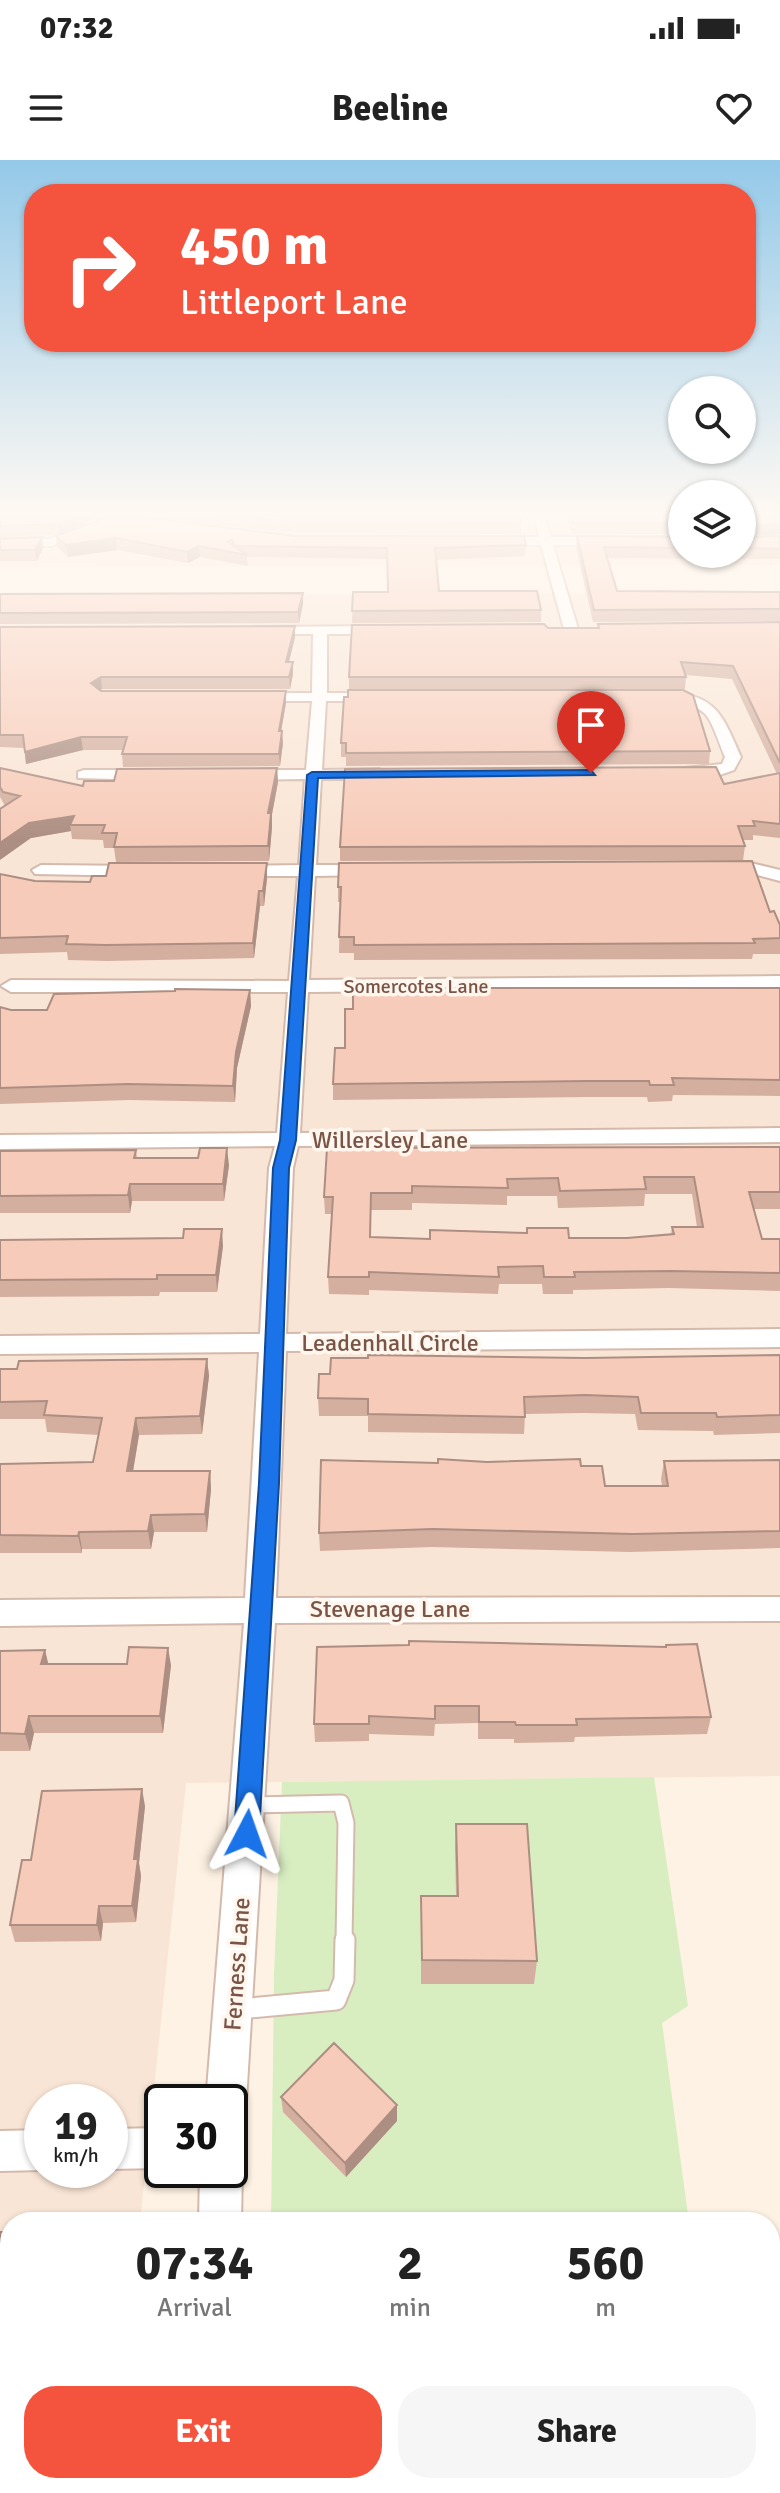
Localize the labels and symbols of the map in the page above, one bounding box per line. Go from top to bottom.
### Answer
pin [557,691,625,773]
street label: Somercotes Lane [343,974,489,999]
street label: Willersley Lane [312,1125,468,1155]
street label: Leadenhall Circle [301,1328,479,1358]
street label: Stevenage Lane [310,1594,470,1624]
position arrow [205,1792,289,1876]
street label: Ferness Lane [217,1896,257,2032]
speed limit sign: 30 [144,2084,248,2188]

